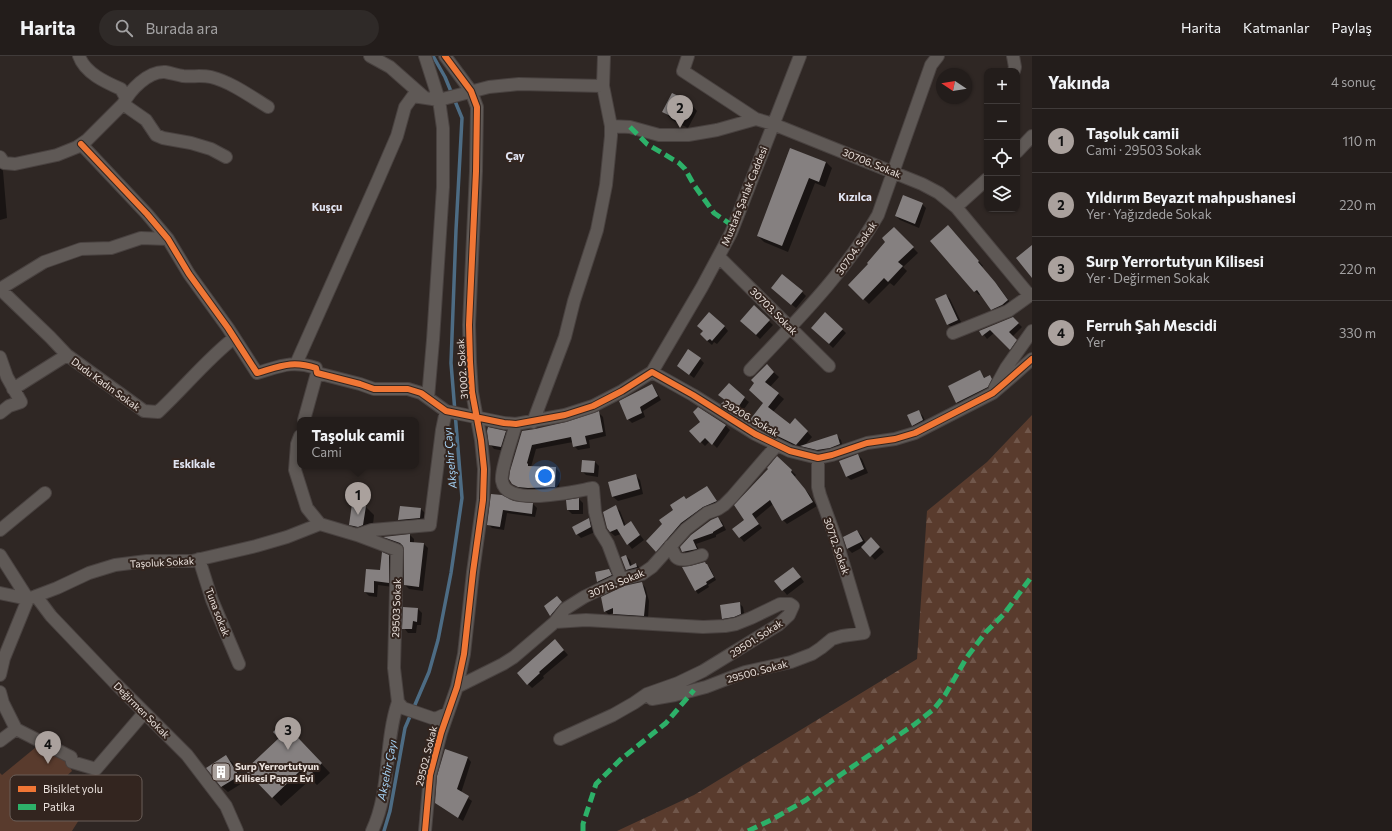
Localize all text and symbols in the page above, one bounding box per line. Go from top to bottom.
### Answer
search box [99,10,379,46]
text: Harita [20,16,75,39]
icon: search [113,17,135,39]
text: Burada ara [145,19,218,37]
text: Harita [1181,19,1221,36]
text: Katmanlar [1243,19,1310,36]
text: Paylaş [1332,19,1372,36]
north arrow [936,68,972,104]
map controls [984,68,1020,212]
button: + [984,68,1020,104]
text: Yakında [1048,72,1110,93]
text: 4 sonuç [1331,74,1376,90]
pin: 2 [667,95,693,128]
button: − [984,104,1020,140]
text: Taşoluk camii [1086,124,1179,142]
text: 1 [1058,133,1064,149]
text: 110 m [1343,133,1376,149]
button: locate [984,140,1020,176]
text: Cami · 29503 Sokak [1086,142,1202,158]
street label: Mustafa Şarlak Caddesi [719,145,769,247]
street label: 30706. Sokak [841,146,904,180]
district label: Çay [505,149,525,162]
button: layers [984,176,1020,212]
text: Yıldırım Beyazıt mahpushanesi [1086,188,1296,206]
district label: Kızılca [838,190,872,203]
text: 2 [1057,197,1065,213]
text: 220 m [1339,197,1376,213]
district label: Kuşçu [312,200,342,213]
text: Yer · Yağızdede Sokak [1086,206,1212,222]
street label: 30704. Sokak [833,219,879,277]
text: Surp Yerrortutyun Kilisesi [1086,252,1264,270]
text: 3 [1057,261,1065,277]
text: 220 m [1339,261,1376,277]
text: Yer · Değirmen Sokak [1086,270,1210,286]
street label: 30703. Sokak [748,285,800,337]
text: Ferruh Şah Mescidi [1086,316,1217,334]
text: 4 [1057,325,1065,341]
text: 330 m [1339,325,1376,341]
text: Yer [1086,334,1105,350]
street label: 31002. Sokak [454,338,470,400]
street label: Dudu Kadın Sokak [69,355,143,413]
street label: 29206. Sokak [721,397,781,439]
popup [297,417,419,469]
text: Taşoluk camii [311,426,405,444]
water label: Akşehir Çayı [440,427,459,490]
text: Cami [311,444,342,460]
district label: Eskikale [173,457,215,470]
your location [535,466,555,486]
pin: 1 [345,482,371,515]
street label: 30712. Sokak [822,516,853,577]
street label: Taşoluk Sokak [129,554,195,570]
street label: 30713. Sokak [586,566,646,600]
street label: 29503 Sokak [389,578,403,638]
street label: Tuna sokak [203,586,233,638]
street label: 29501. Sokak [727,616,785,659]
street label: 29500. Sokak [725,657,789,685]
street label: Değirmen Sokak [112,680,173,741]
pin: 3 [275,717,301,750]
street label: 29502. Sokak [413,724,439,787]
pin: 4 [35,731,61,764]
water label: Akşehir Çayı [374,738,399,802]
place label: Surp Yerrortutyun Kilisesi Papaz Evi [235,760,319,784]
building icon: Surp Yerrortutyun Kilisesi Papaz Evi [210,761,232,783]
legend [10,775,142,821]
text: Bisiklet yolu [43,782,103,795]
text: Patika [43,800,75,813]

